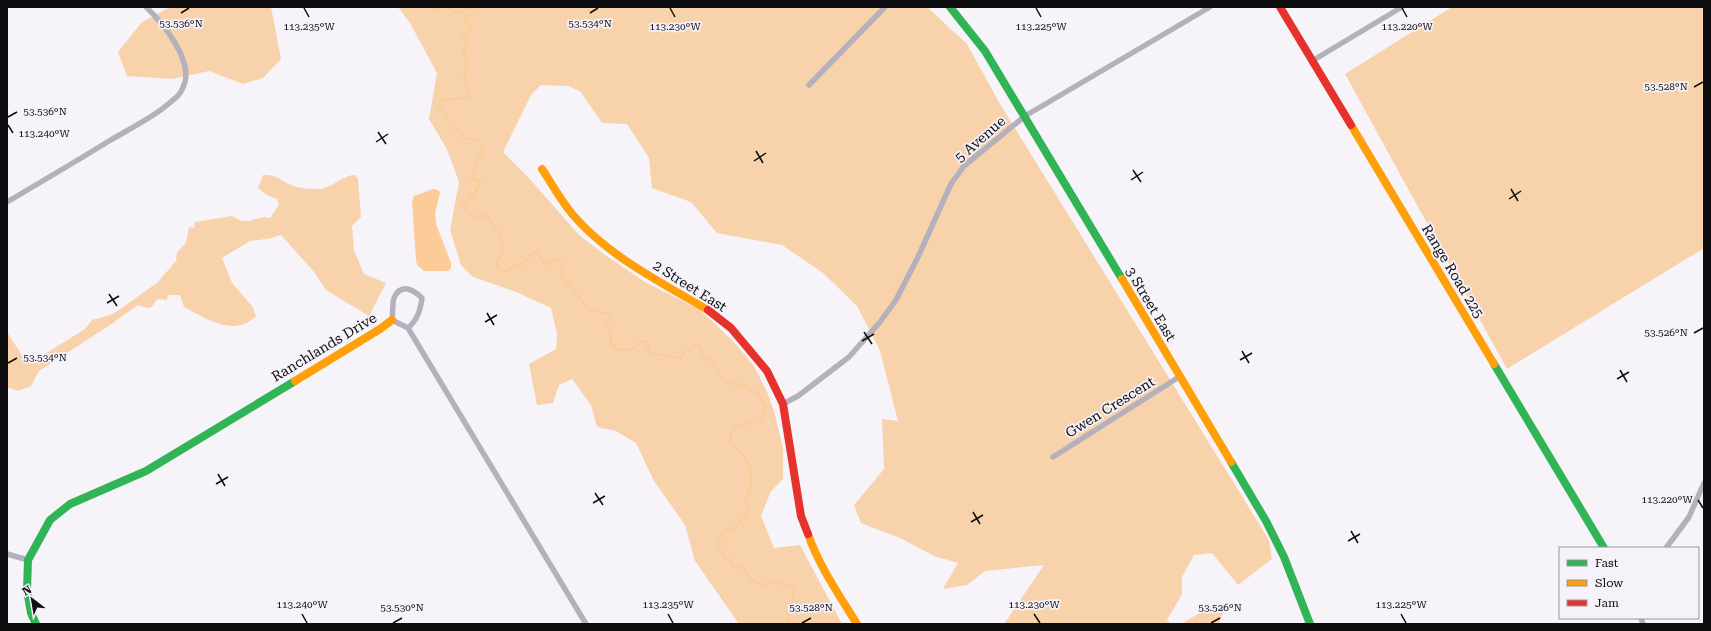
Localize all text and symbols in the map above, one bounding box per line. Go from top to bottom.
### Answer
text: 53.536°N [159,18,203,29]
text: 53.534°N [568,18,612,29]
text: 113.235°W [283,21,335,32]
text: 113.230°W [649,21,701,32]
text: 113.225°W [1015,21,1067,32]
text: 113.220°W [1381,21,1433,32]
text: 53.528°N [1644,81,1688,92]
text: 53.536°N [23,106,67,117]
street label: 5 Avenue [952,113,1009,165]
text: 113.240°W [18,128,70,139]
street label: Range Road 225 [1419,221,1487,321]
street label: 2 Street East [650,257,730,315]
street label: 3 Street East [1123,264,1179,344]
street label: Ranchlands Drive [269,309,380,385]
text: 53.526°N [1644,327,1688,338]
text: 53.534°N [23,352,67,363]
street label: Gwen Crescent [1062,373,1158,441]
text: 113.220°W [1641,494,1693,505]
legend [1559,547,1699,619]
text: Fast [1595,556,1619,570]
text: Slow [1595,576,1623,590]
north arrow [12,579,52,619]
text: N [20,583,35,599]
text: Jam [1595,596,1619,610]
text: 113.240°W [276,599,328,610]
text: 113.235°W [642,599,694,610]
text: 113.230°W [1008,599,1060,610]
text: 113.225°W [1375,599,1427,610]
text: 53.530°N [380,602,424,613]
text: 53.528°N [789,602,833,613]
text: 53.526°N [1198,602,1242,613]

